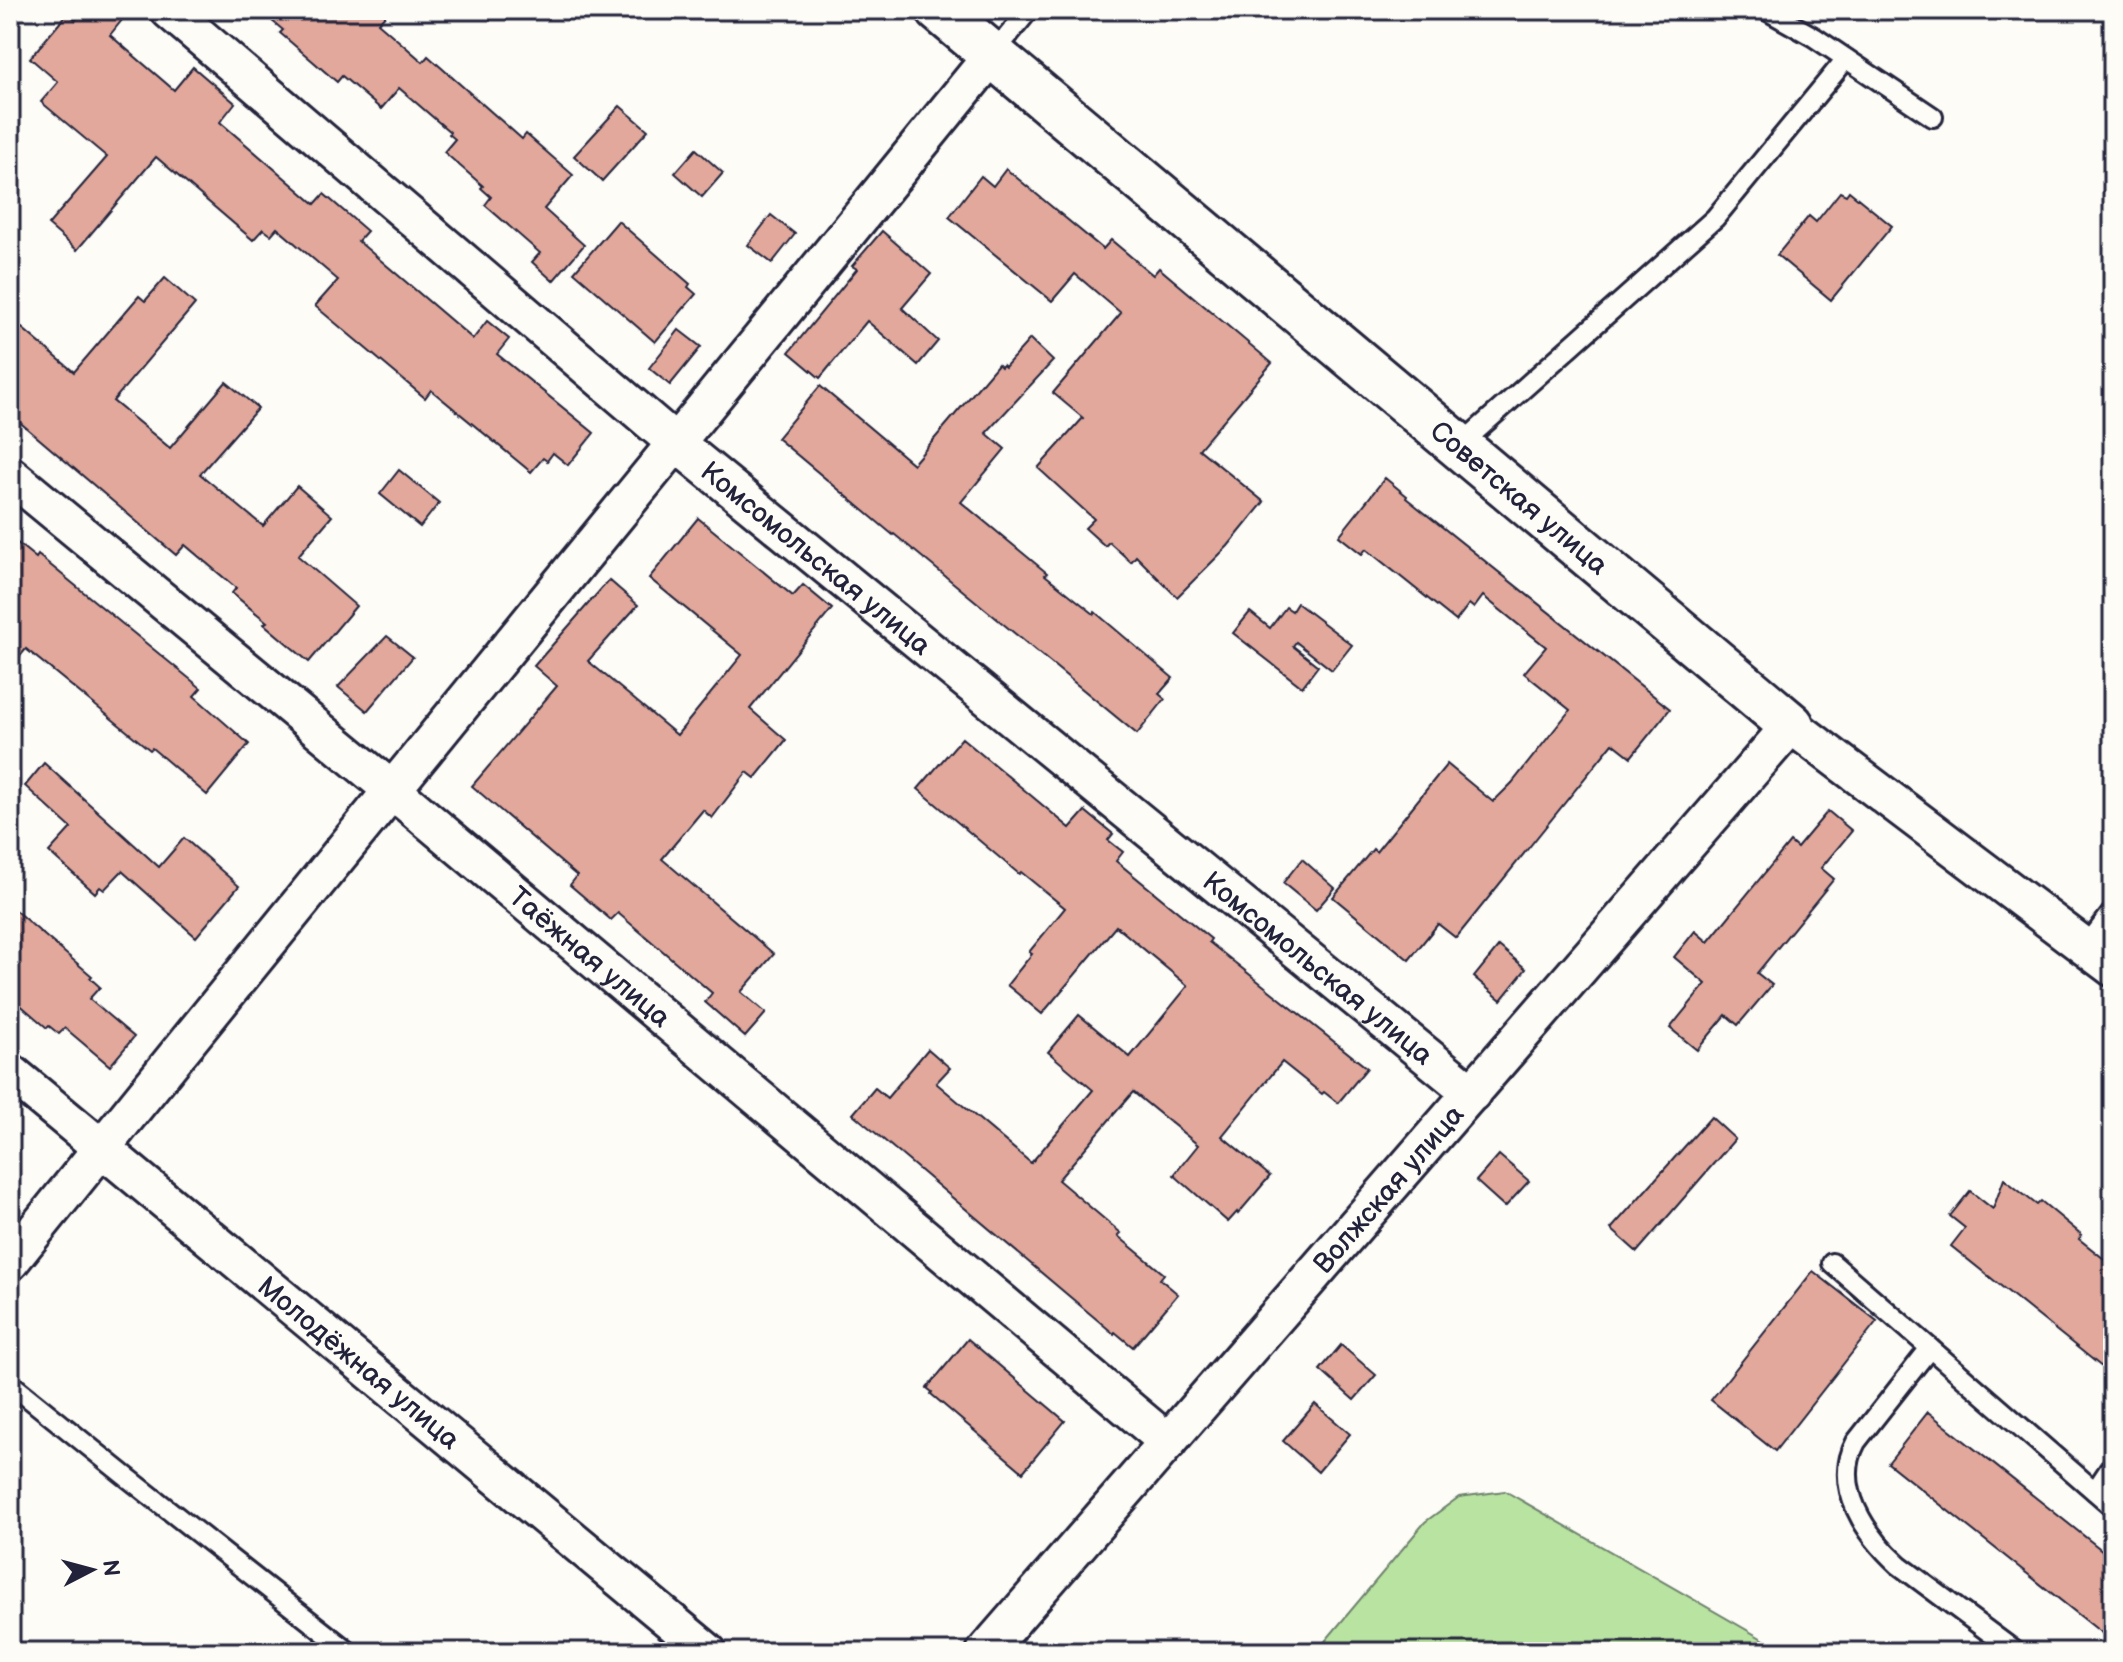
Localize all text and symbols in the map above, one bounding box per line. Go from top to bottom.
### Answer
street label: Советская улица [1423,415,1615,583]
street label: Комсомольская улица [694,455,937,663]
street label: Комсомольская улица [1196,865,1439,1073]
street label: Таёжная улица [502,880,677,1035]
street label: Волжская улица [1307,1098,1471,1281]
street label: Молодёжная улица [251,1270,466,1457]
north arrow [52,1530,132,1610]
text: N [96,1558,125,1578]

